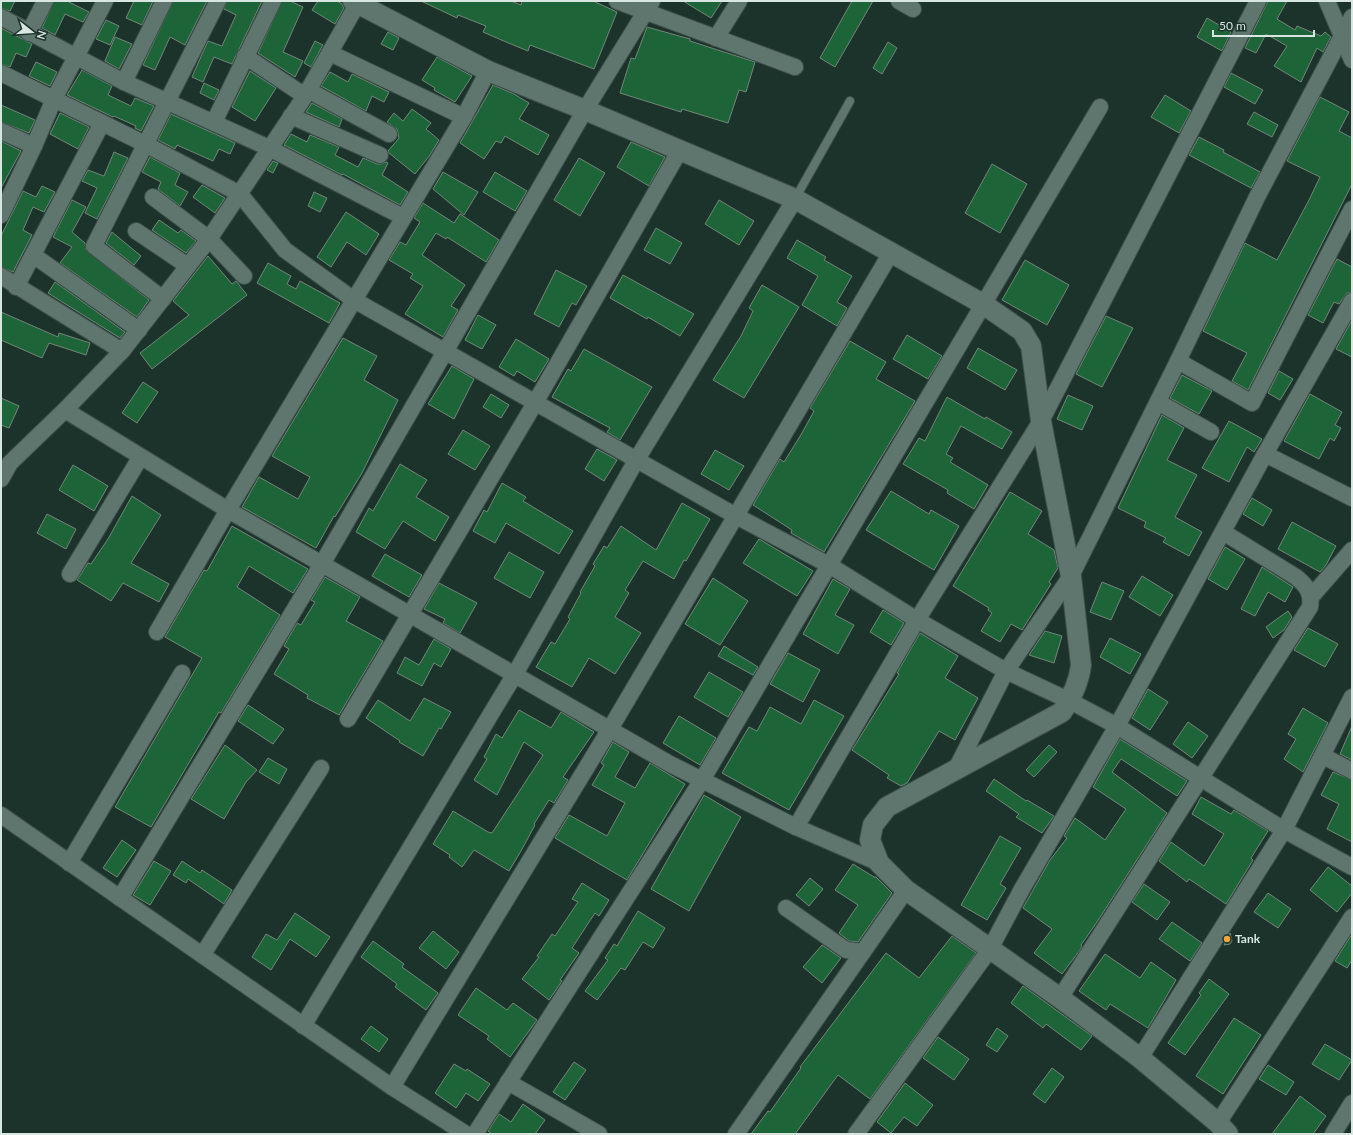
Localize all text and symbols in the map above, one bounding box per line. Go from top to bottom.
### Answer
north arrow [12,12,52,52]
scale bar [1213,12,1314,38]
text: 50 m [1219,18,1246,33]
text: N [35,29,49,41]
place label: Tank [1235,931,1261,946]
marker: Tank [1222,934,1232,944]

